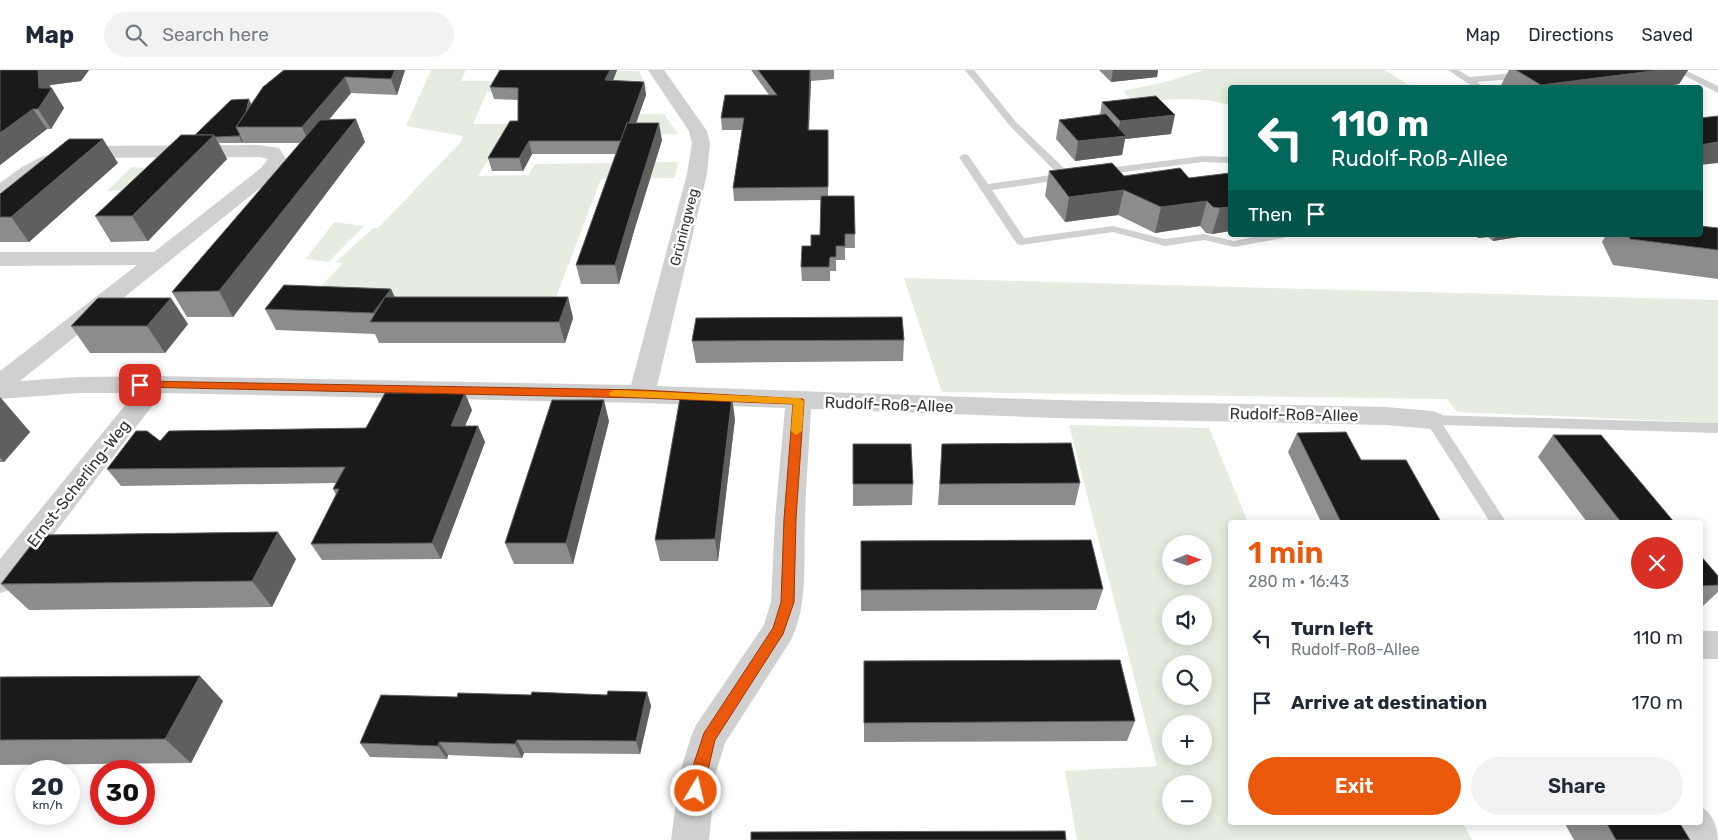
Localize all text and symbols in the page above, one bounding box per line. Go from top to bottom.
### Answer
search box [104,12,454,57]
text: Map [25,21,74,49]
icon: search [122,21,150,49]
text: Search here [162,23,269,46]
text: Map [1465,24,1500,46]
text: Directions [1528,24,1614,46]
text: Saved [1642,24,1693,46]
text: 110 m [1331,103,1429,145]
icon: left [1248,105,1313,170]
text: Rudolf-Roß-Allee [1331,145,1508,172]
street label: Grüningweg [667,187,702,268]
icon: arrive [1302,200,1330,228]
text: Then [1248,203,1292,226]
pin [119,364,161,406]
icon: arrive [126,371,154,399]
street label: Rudolf-Roß-Allee [824,393,954,416]
street label: Rudolf-Roß-Allee [1229,404,1359,425]
street label: Ernst-Scherling-Weg [23,416,134,551]
north arrow [1162,535,1212,585]
map controls [1162,535,1212,825]
text: 1 min [1248,535,1323,571]
button: close [1631,537,1683,589]
text: 280 m · 16:43 [1248,572,1349,591]
button: sound [1162,595,1212,645]
text: Turn left [1291,617,1373,640]
icon: left [1248,624,1276,652]
text: 110 m [1633,626,1683,649]
text: Rudolf-Roß-Allee [1291,640,1420,659]
button: search [1162,655,1212,705]
icon: arrive [1248,689,1276,717]
text: Arrive at destination [1291,691,1487,714]
text: 170 m [1632,691,1683,714]
button: + [1162,715,1212,765]
button: Exit [1248,757,1461,815]
button: Share [1471,757,1683,815]
speed limit sign: 30 [90,760,155,825]
position arrow [669,764,721,816]
text: 20 [31,772,64,801]
button: − [1162,775,1212,825]
text: km/h [33,798,62,812]

